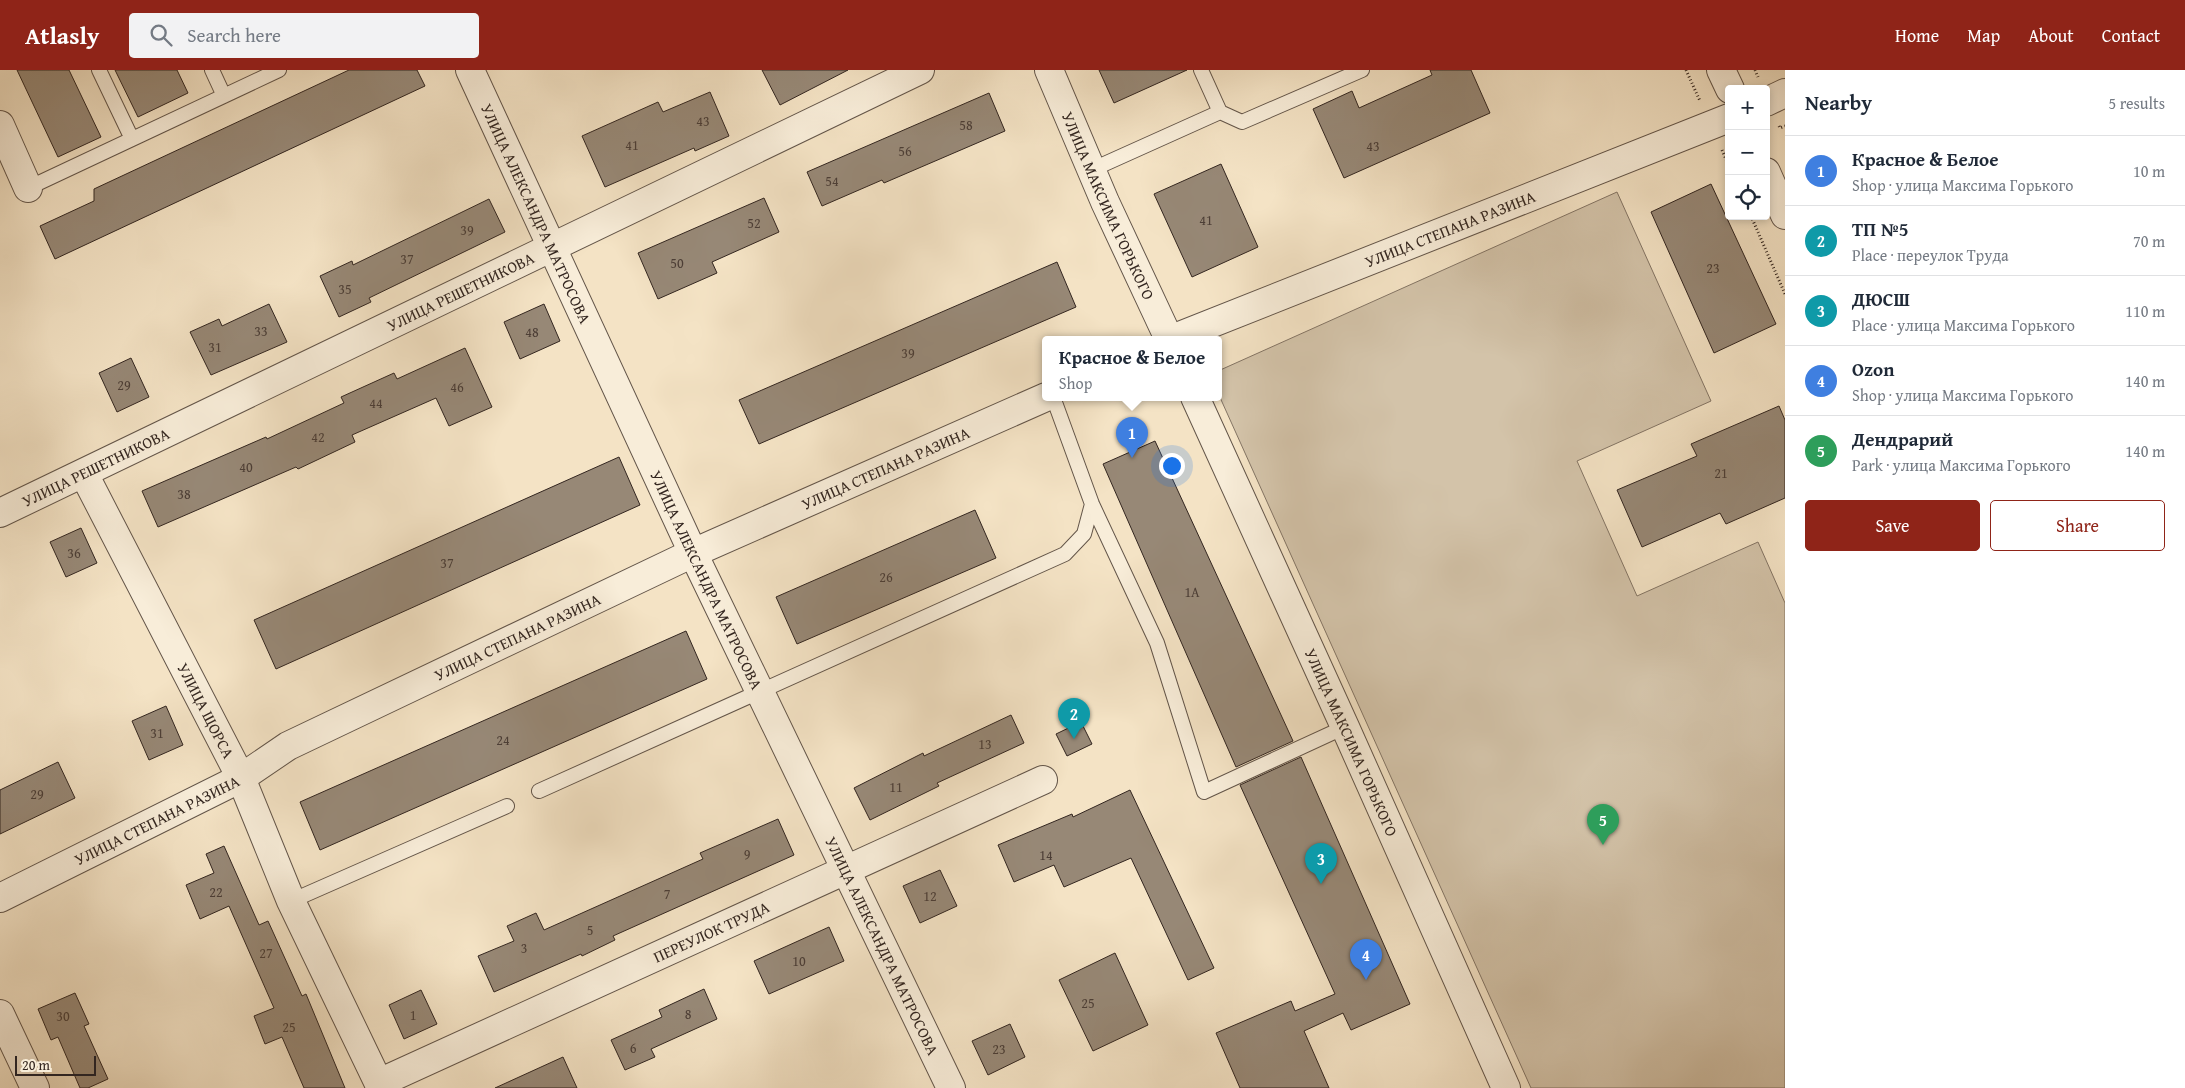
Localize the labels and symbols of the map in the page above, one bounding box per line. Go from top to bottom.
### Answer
street label: УЛИЦА АЛЕКСАНДРА МАТРОСОВА [475,100,598,328]
street label: УЛИЦА МАКСИМА ГОРЬКОГО [1056,108,1161,304]
house number: 43 [696,111,710,131]
house number: 58 [959,115,973,135]
house number: 41 [625,135,639,155]
house number: 43 [1366,136,1380,156]
house number: 56 [898,141,912,161]
house number: 54 [825,171,839,191]
street label: УЛИЦА СТЕПАНА РАЗИНА [1361,184,1539,273]
house number: 41 [1199,210,1213,230]
house number: 52 [747,213,761,233]
house number: 39 [460,220,474,240]
street label: УЛИЦА РЕШЕТНИКОВА [383,245,538,337]
house number: 37 [400,249,414,269]
house number: 50 [670,253,684,273]
house number: 23 [1706,258,1720,278]
house number: 35 [338,279,352,299]
house number: 33 [254,321,268,341]
house number: 48 [525,322,539,342]
house number: 31 [208,337,222,357]
house number: 39 [901,343,915,363]
house number: 29 [117,375,131,395]
house number: 46 [450,377,464,397]
house number: 44 [369,393,383,413]
pin: 1 [1116,417,1148,458]
street label: УЛИЦА СТЕПАНА РАЗИНА [797,420,974,516]
street label: УЛИЦА РЕШЕТНИКОВА [18,421,174,513]
house number: 42 [311,427,325,447]
your location [1159,453,1185,479]
house number: 40 [239,457,253,477]
house number: 21 [1714,463,1728,483]
street label: УЛИЦА АЛЕКСАНДРА МАТРОСОВА [644,466,769,694]
house number: 38 [177,484,191,504]
house number: 36 [67,543,81,563]
house number: 37 [440,553,454,573]
house number: 26 [879,567,893,587]
house number: 1А [1184,582,1200,602]
street label: УЛИЦА СТЕПАНА РАЗИНА [430,587,605,687]
street label: УЛИЦА МАКСИМА ГОРЬКОГО [1299,644,1404,840]
street label: УЛИЦА ЩОРСА [171,658,241,763]
pin: 2 [1058,698,1090,739]
house number: 31 [150,723,164,743]
house number: 24 [496,730,510,750]
house number: 13 [978,734,992,754]
street label: УЛИЦА СТЕПАНА РАЗИНА [70,769,244,871]
house number: 11 [889,777,903,797]
house number: 29 [30,784,44,804]
pin: 5 [1587,804,1619,845]
street label: УЛИЦА АЛЕКСАНДРА МАТРОСОВА [819,832,945,1059]
pin: 3 [1305,843,1337,884]
house number: 9 [744,844,751,864]
house number: 14 [1039,845,1053,865]
house number: 22 [209,882,223,902]
house number: 7 [664,884,671,904]
house number: 12 [923,886,937,906]
street label: ПЕРЕУЛОК ТРУДА [649,894,773,968]
house number: 5 [587,920,593,940]
house number: 3 [521,938,527,958]
pin: 4 [1350,939,1382,980]
house number: 27 [259,943,273,963]
house number: 10 [792,951,806,971]
house number: 25 [1081,993,1095,1013]
house number: 8 [685,1004,692,1024]
house number: 1 [410,1005,416,1025]
house number: 30 [56,1006,70,1026]
house number: 25 [282,1017,296,1037]
house number: 6 [630,1038,637,1058]
house number: 23 [992,1039,1006,1059]
scale bar [15,1053,96,1076]

